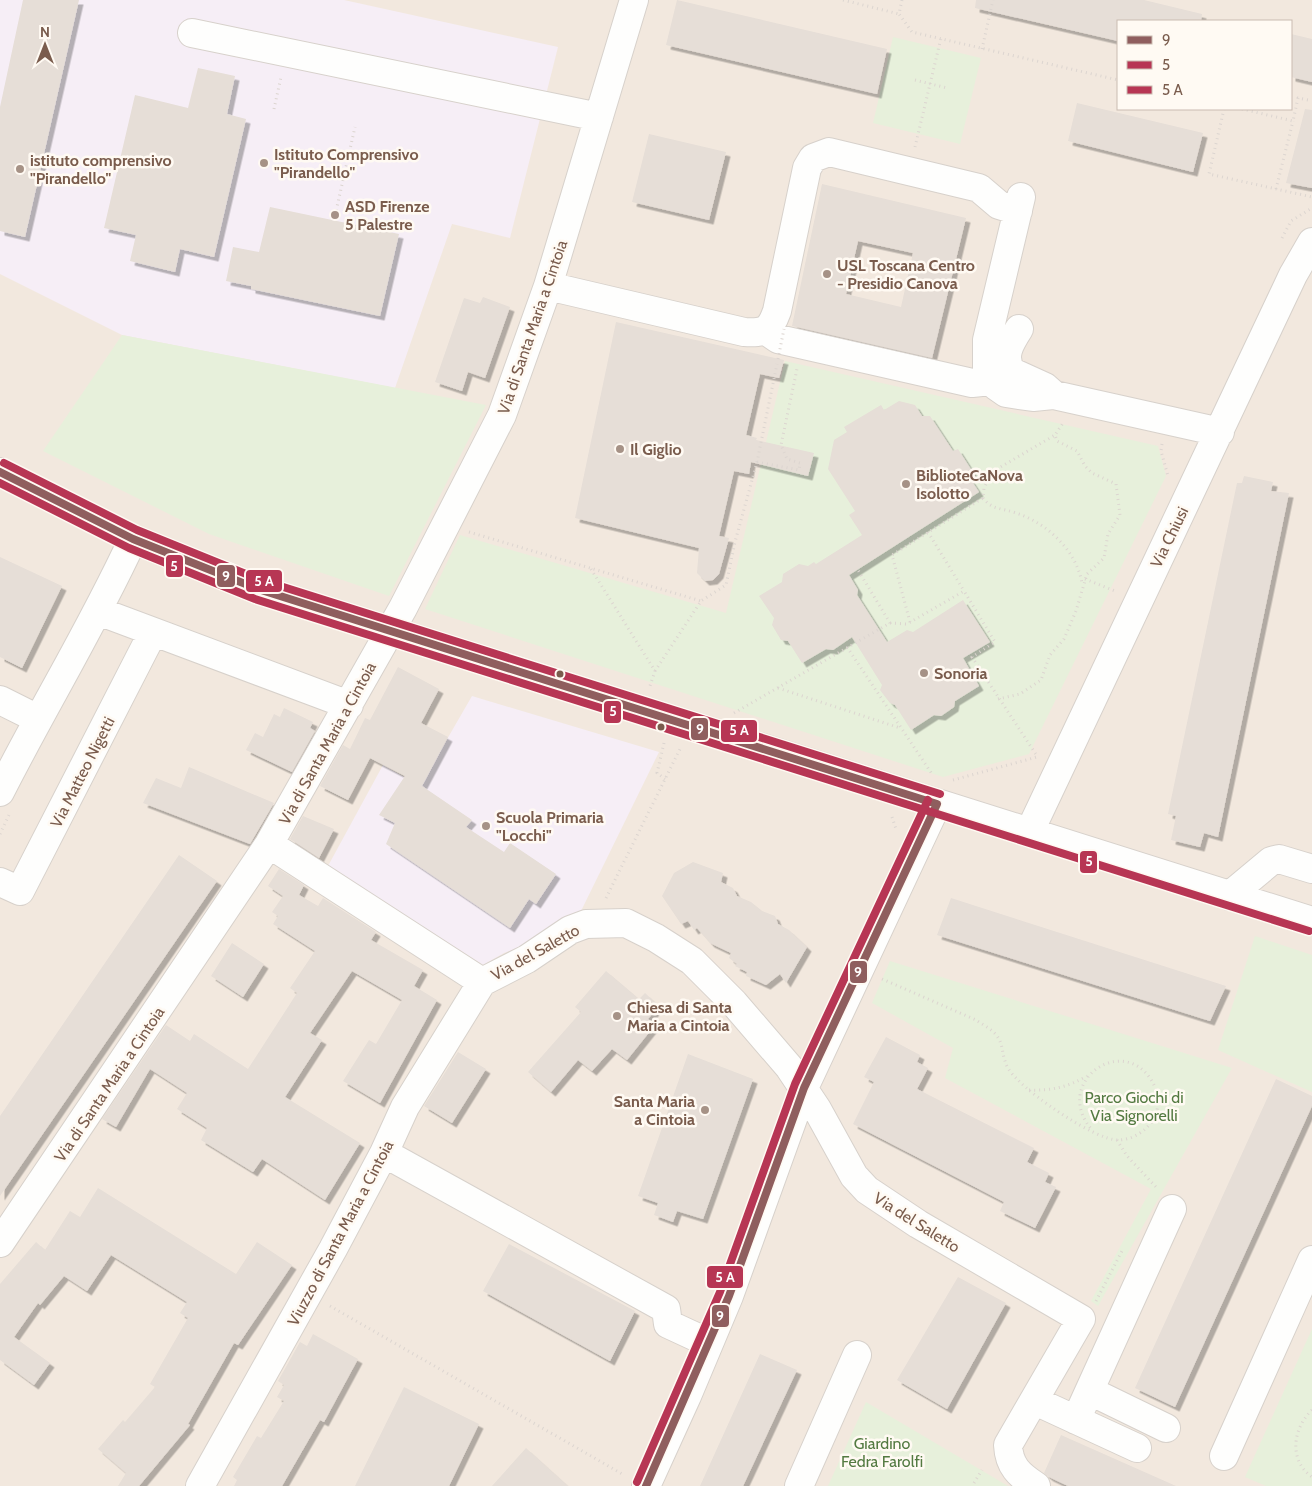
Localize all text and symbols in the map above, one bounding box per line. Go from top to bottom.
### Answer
north arrow [20,20,70,70]
legend [1117,20,1292,110]
text: N [40,23,50,41]
text: 9 [1162,31,1171,49]
text: 5 [1162,56,1170,74]
text: 5 A [1162,81,1183,99]
place label: Istituto Comprensivo "Pirandello" [274,145,419,182]
place label: istituto comprensivo "Pirandello" [30,151,172,188]
marker: Istituto Comprensivo "Pirandello" [258,157,270,169]
marker: istituto comprensivo "Pirandello" [14,163,26,175]
place label: ASD Firenze 5 Palestre [345,197,429,234]
marker: ASD Firenze 5 Palestre [329,209,341,221]
street label: Via di Santa Maria a Cintoia [494,237,571,417]
place label: USL Toscana Centro - Presidio Canova [837,256,975,293]
marker: USL Toscana Centro - Presidio Canova [821,268,833,280]
place label: Il Giglio [630,440,682,459]
marker: Il Giglio [614,443,626,455]
place label: BiblioteCaNova Isolotto [916,466,1023,503]
marker: BiblioteCaNova Isolotto [900,478,912,490]
street label: Via Chiusi [1147,504,1192,571]
line badge: 5 [165,554,184,578]
text: 5 [170,557,178,575]
line badge: 9 [216,564,236,588]
text: 9 [222,567,230,585]
line badge: 5 A [245,569,283,593]
text: 5 A [254,572,274,590]
street label: Via di Santa Maria a Cintoia [275,658,380,828]
place label: Sonoria [934,664,987,683]
marker: Sonoria [918,667,930,679]
unlabelled marker [555,669,565,679]
line badge: 5 [603,700,622,724]
text: 5 [609,702,617,720]
street label: Via Matteo Nigetti [46,714,119,831]
line badge: 9 [690,717,709,741]
line badge: 5 A [720,719,758,743]
text: 9 [696,720,704,738]
text: 5 A [729,721,749,739]
unlabelled marker [656,722,666,732]
place label: Scuola Primaria "Locchi" [496,808,604,845]
marker: Scuola Primaria "Locchi" [480,820,492,832]
line badge: 5 [1079,850,1098,874]
text: 5 [1085,852,1093,870]
street label: Via del Saletto [488,920,583,985]
line badge: 9 [849,960,868,984]
text: 9 [854,963,862,981]
place label: Chiesa di Santa Maria a Cintoia [627,998,732,1035]
street label: Via di Santa Maria a Cintoia [50,1003,169,1165]
marker: Chiesa di Santa Maria a Cintoia [611,1010,623,1022]
park label: Parco Giochi di Via Signorelli [1084,1088,1184,1125]
place label: Santa Maria a Cintoia [614,1092,695,1129]
marker: Santa Maria a Cintoia [699,1104,711,1116]
street label: Viuzzo di Santa Maria a Cintoia [283,1137,398,1329]
street label: Via del Saletto [870,1188,963,1257]
line badge: 5 A [706,1265,744,1289]
text: 5 A [715,1268,735,1286]
line badge: 9 [711,1304,730,1328]
text: 9 [716,1307,724,1325]
park label: Giardino Fedra Farolfi [841,1434,923,1471]

